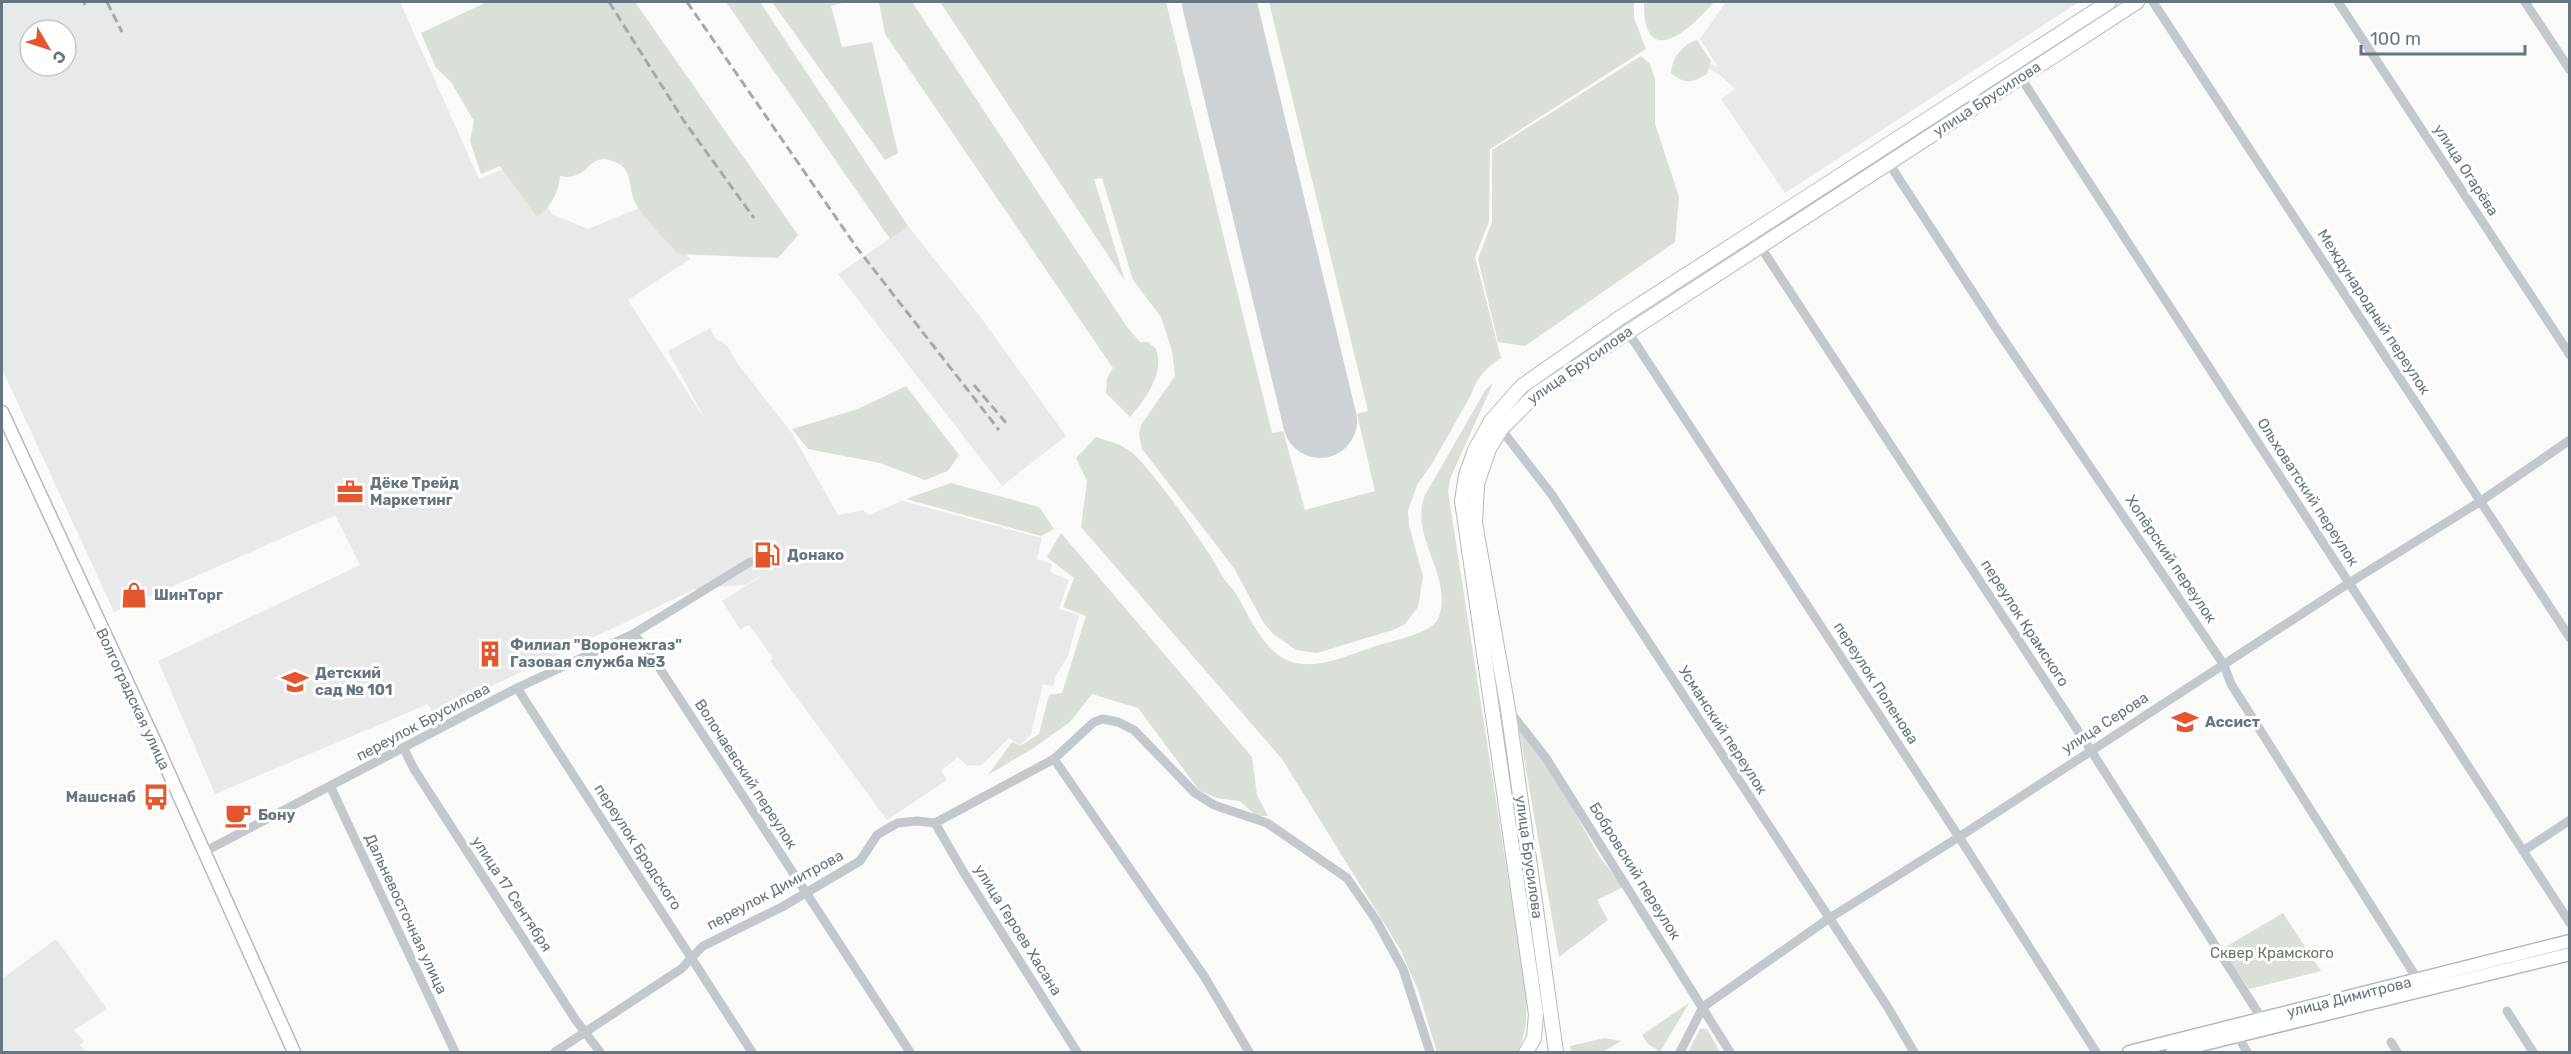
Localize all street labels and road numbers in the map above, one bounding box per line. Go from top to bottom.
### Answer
street label: улица Брусилова [1930,58,2044,140]
street label: улица Огарёва [2430,121,2502,219]
street label: Международный переулок [2314,226,2434,398]
street label: улица Брусилова [1524,322,1636,408]
street label: Ольховатский переулок [2253,415,2363,569]
street label: Хопёрский переулок [2122,492,2220,626]
street label: переулок Крамского [1977,556,2073,690]
street label: переулок Поленова [1830,619,1922,747]
street label: Волгоградская улица [92,625,174,773]
street label: Усманский переулок [1675,662,1771,798]
street label: переулок Брусилова [353,679,493,765]
street label: улица Серова [2058,688,2152,758]
street label: Волочаевский переулок [691,696,801,852]
street label: переулок Бродского [590,781,686,913]
street label: улица Брусилова [1511,794,1547,920]
street label: Бобровский переулок [1585,799,1685,943]
street label: Дальневосточная улица [361,831,451,997]
street label: улица 17 Сентября [468,833,556,955]
street label: переулок Димитрова [704,846,846,934]
street label: улица Героев Хасана [970,861,1066,999]
street label: улица Димитрова [2285,973,2413,1021]

